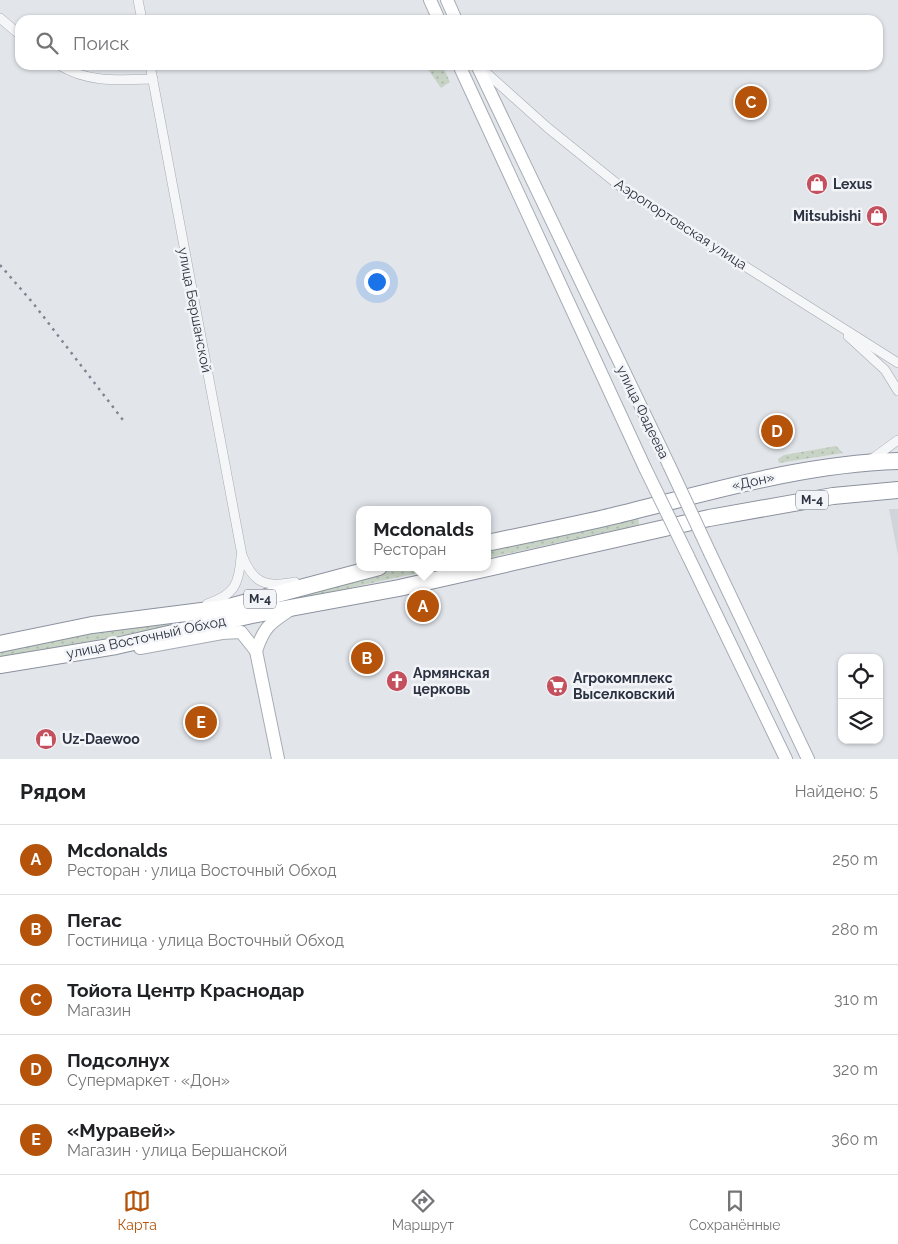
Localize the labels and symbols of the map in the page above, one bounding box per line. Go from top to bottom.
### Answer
pin: C [735,83,767,121]
shop icon: Lexus [805,172,829,196]
street label: Аэропортовская улица [612,175,750,273]
place label: Lexus [833,176,872,192]
shop icon: Mitsubishi [865,204,889,228]
place label: Mitsubishi [793,208,861,224]
street label: улица Бершанской [175,246,215,374]
your location [364,269,390,295]
street label: улица Фадеева [614,363,672,461]
pin: D [761,412,793,450]
street label: «Дон» [730,469,776,493]
road number: М-4 [796,490,828,510]
pin: A [407,587,439,625]
road number: М-4 [244,590,276,608]
street label: улица Восточный Обход [65,612,227,662]
pin: B [351,639,383,677]
place label: Армянская церковь [413,665,490,697]
church icon: Армянская церковь [385,669,409,693]
place label: Агрокомплекс Выселковский [573,670,675,702]
supermarket icon: Агрокомплекс Выселковский [545,674,569,698]
pin: E [185,703,217,741]
shop icon: Uz-Daewoo [34,727,58,751]
place label: Uz-Daewoo [62,731,140,747]

